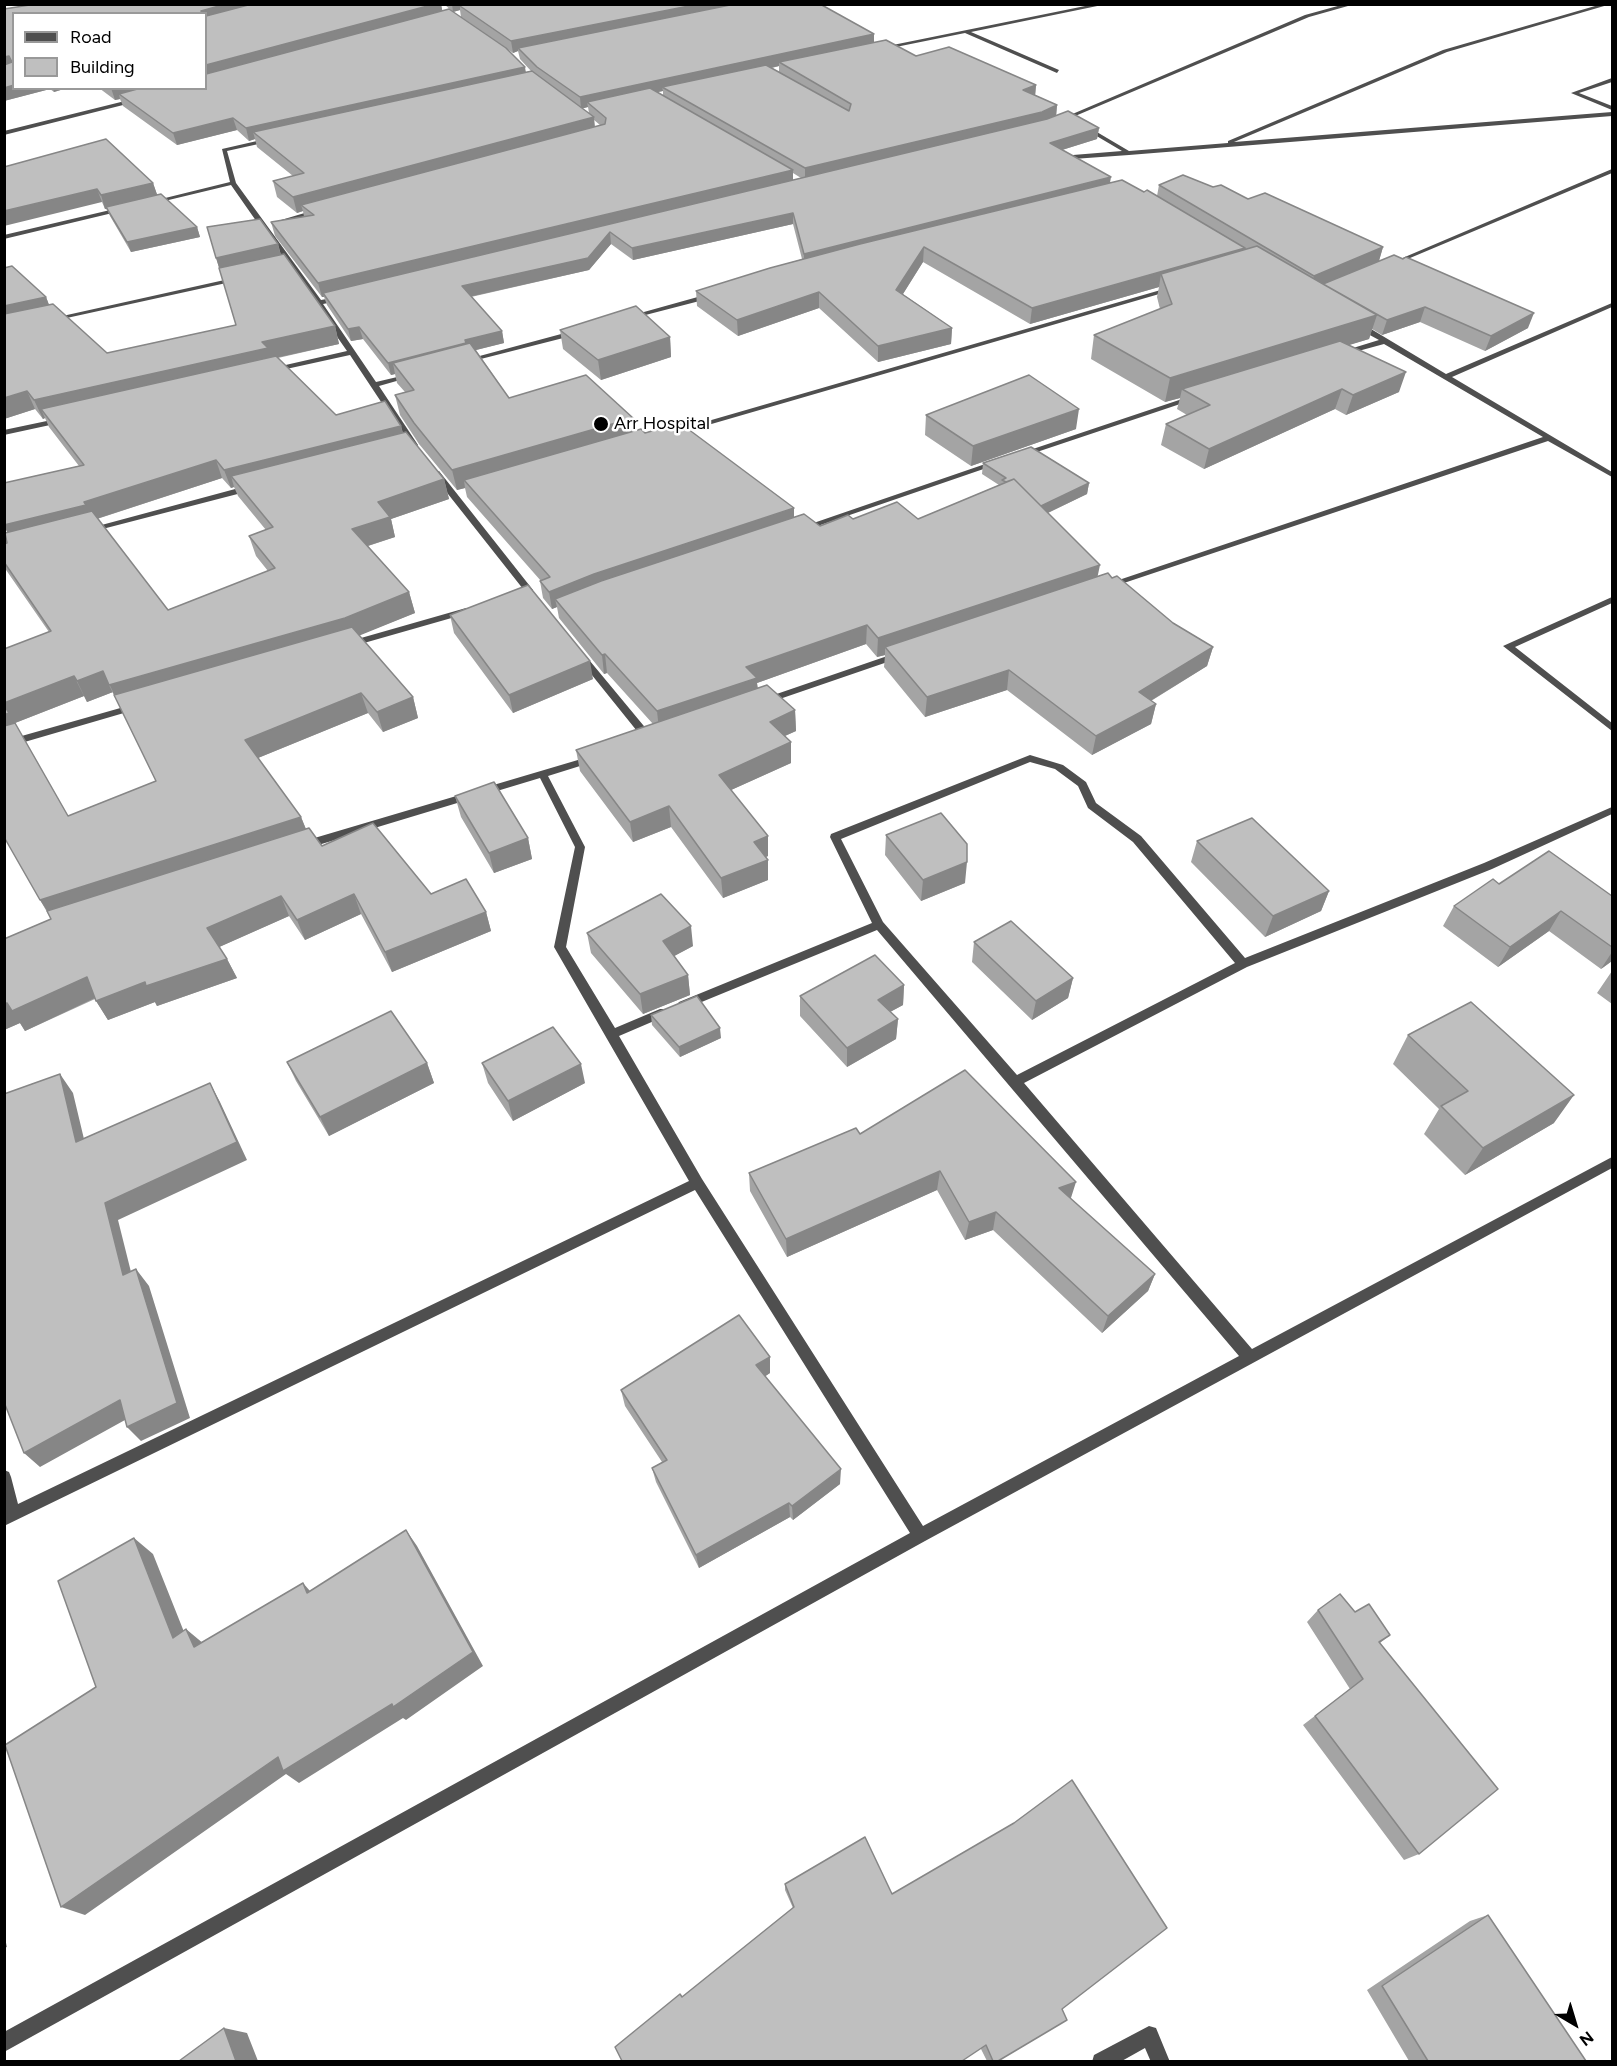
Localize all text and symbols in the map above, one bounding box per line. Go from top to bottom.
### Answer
legend [12,12,207,90]
text: Road [70,26,111,48]
text: Building [70,56,135,78]
place label: Arr Hospital [614,413,710,435]
marker: Arr Hospital [592,415,610,433]
north arrow [1545,1994,1605,2054]
text: N [1576,2027,1597,2050]

